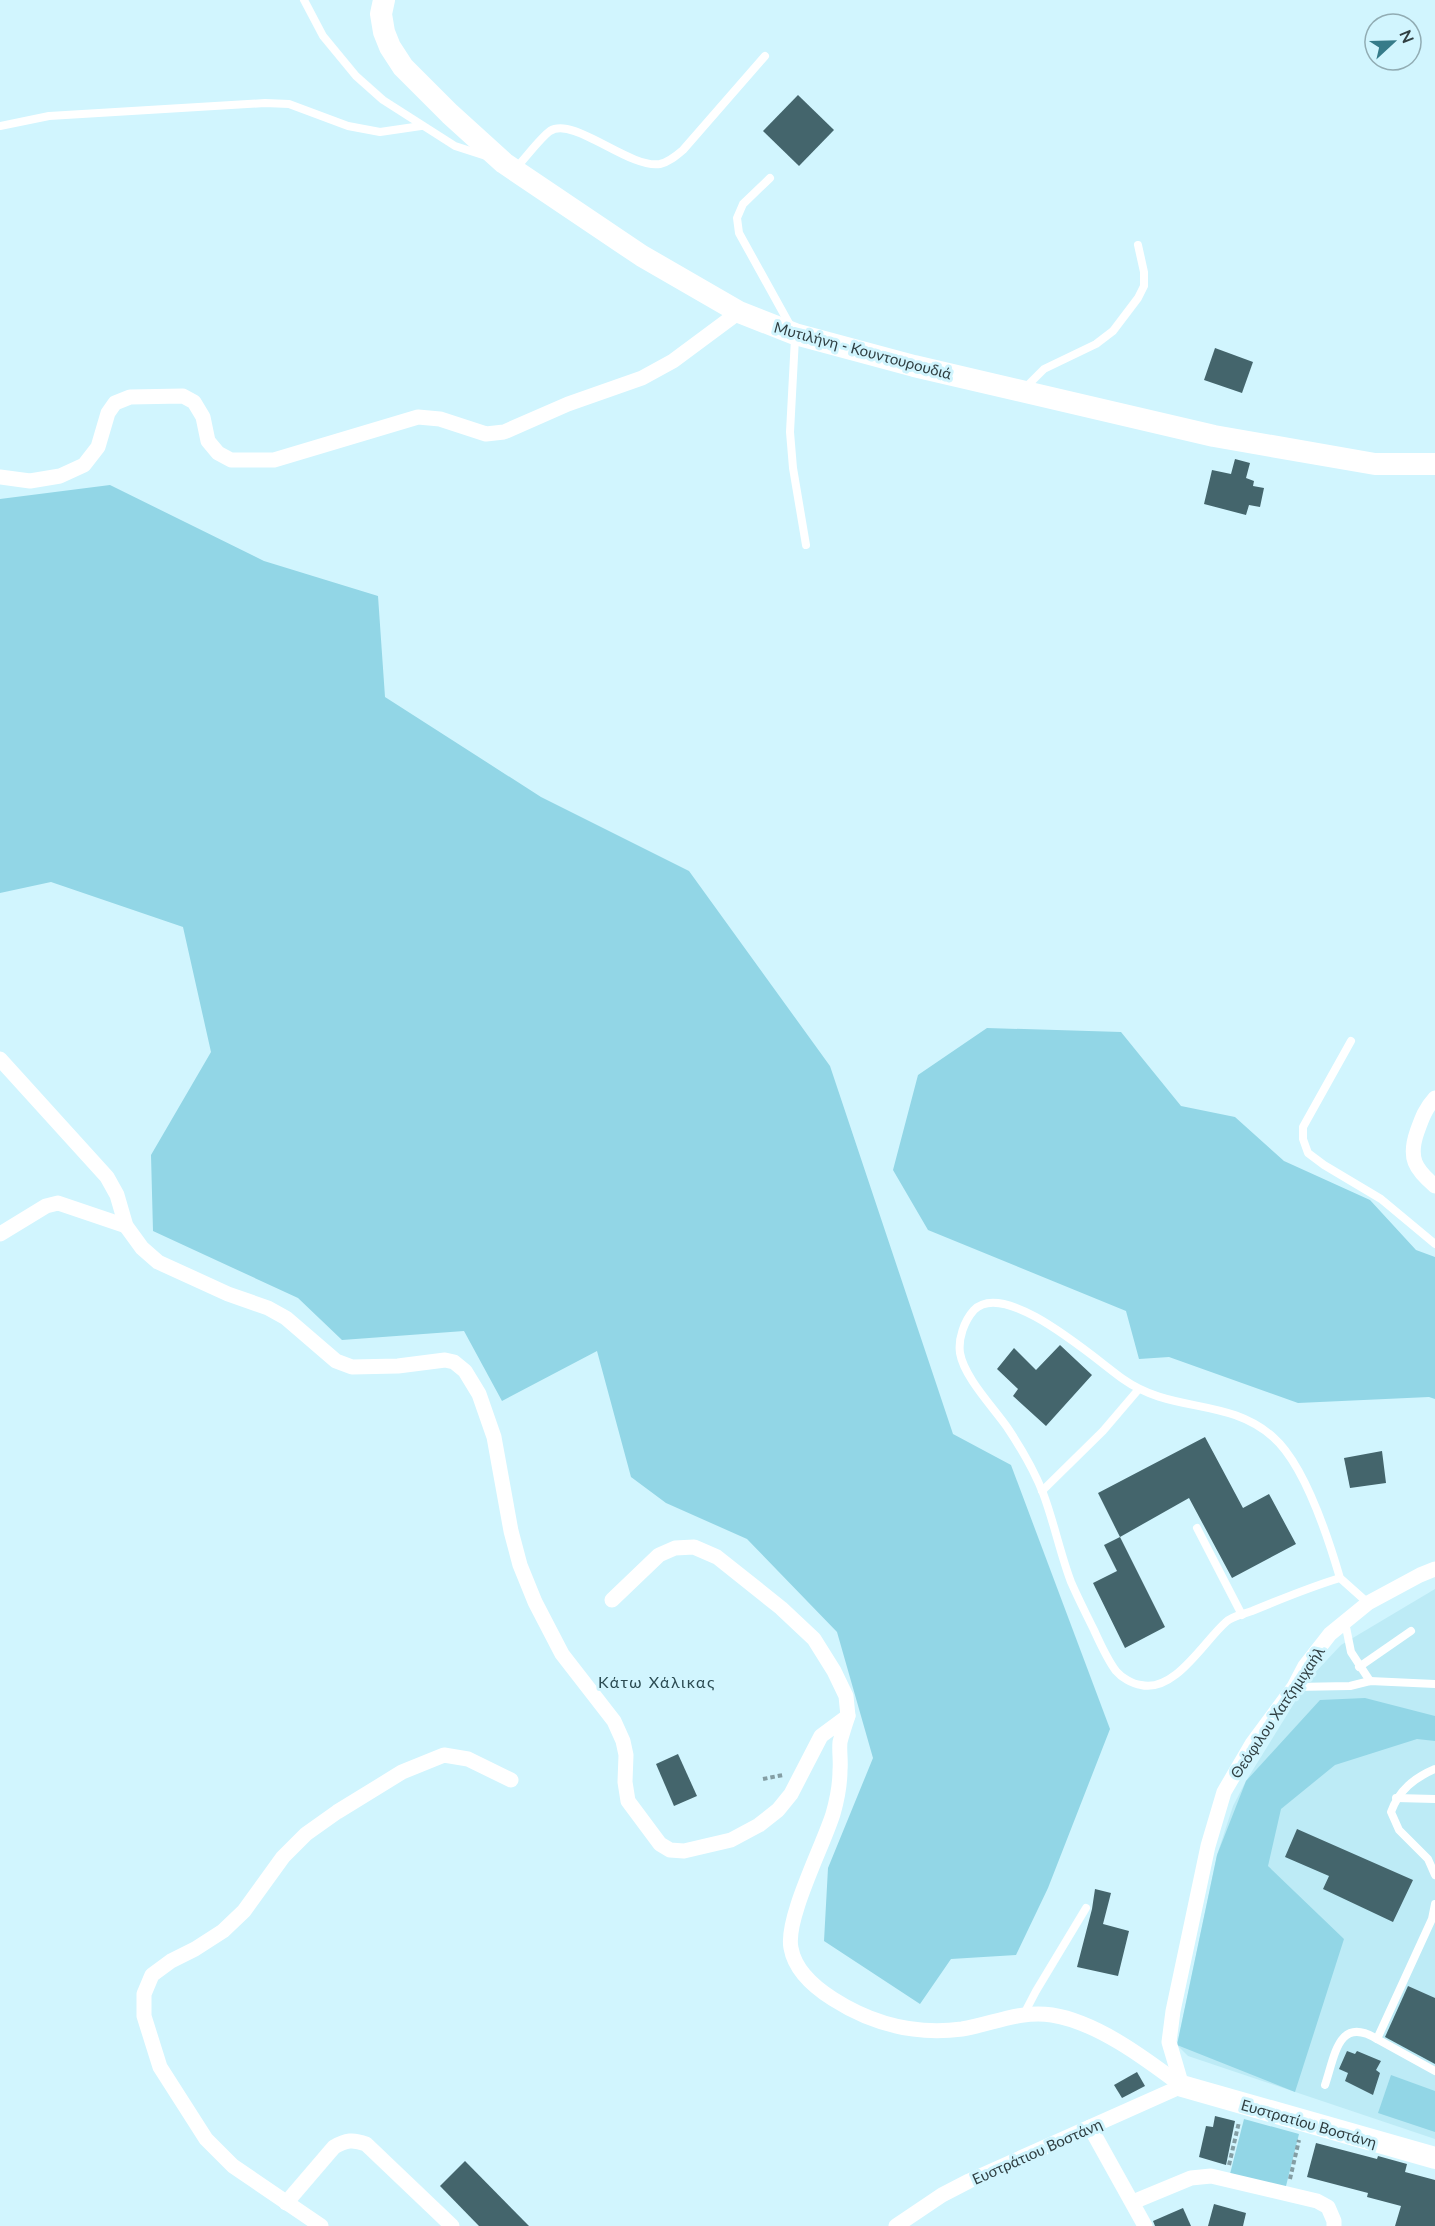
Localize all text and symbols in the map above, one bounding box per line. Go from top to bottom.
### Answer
north arrow [1363,12,1423,72]
text: N [1396,27,1418,45]
street label: Μυτιλήνη - Κουντουρουδιά [772,318,954,382]
street label: Θεόφιλου Χατζημιχαήλ [1226,1642,1328,1781]
district label: Κάτω Χάλικας [598,1672,716,1691]
street label: Ευστρατίου Βοστάνη [1239,2095,1379,2151]
street label: Ευστράτιου Βοστάνη [969,2114,1105,2188]

